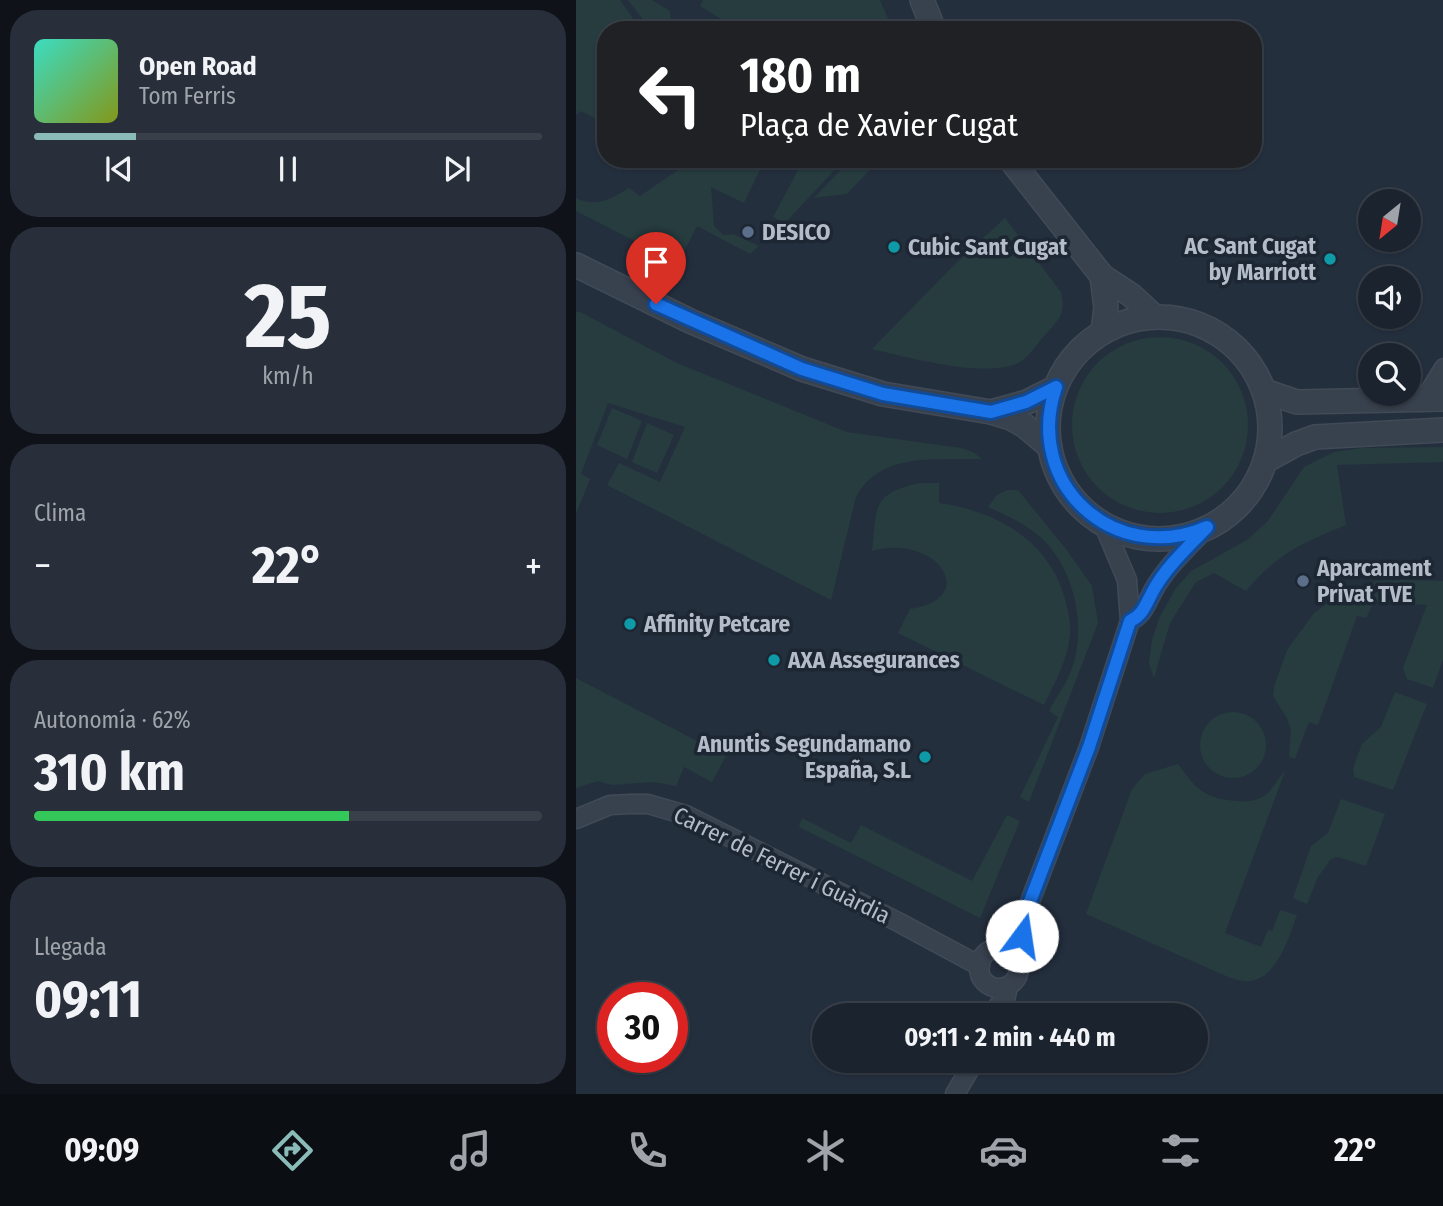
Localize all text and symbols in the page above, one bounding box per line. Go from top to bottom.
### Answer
text: 180 m [740,46,861,105]
icon: left [625,49,716,140]
text: Open Road [139,51,257,82]
text: Tom Ferris [139,82,236,110]
text: Plaça de Xavier Cugat [740,106,1018,144]
icon: previous [100,150,138,188]
icon: pause [269,150,307,188]
icon: next [438,150,476,188]
north arrow [1358,189,1421,252]
map controls [1358,189,1421,406]
place label: DESICO [762,218,831,246]
marker: DESICO [740,224,756,240]
pin [626,232,686,304]
place label: AC Sant Cugat by Marriott [1184,232,1317,286]
place label: Cubic Sant Cugat [908,233,1068,261]
marker: Cubic Sant Cugat [886,239,902,255]
icon: arrive [637,243,675,281]
marker: AC Sant Cugat by Marriott [1322,251,1338,267]
text: 25 [245,262,331,371]
button: sound [1358,266,1421,329]
button: search [1358,343,1421,406]
text: km/h [262,362,314,390]
text: Clima [34,499,86,527]
text: 22° [252,534,324,597]
text: − [34,543,51,589]
text: + [525,543,542,589]
place label: Aparcament Privat TVE [1316,554,1432,608]
marker: Aparcament Privat TVE [1295,573,1311,589]
place label: Affinity Petcare [643,610,791,638]
marker: Affinity Petcare [622,616,638,632]
place label: AXA Assegurances [787,646,960,674]
marker: AXA Assegurances [766,652,782,668]
text: Autonomía · 62% [34,706,191,734]
place label: Anuntis Segundamano España, S.L [696,730,911,784]
text: 310 km [34,741,185,804]
marker: Anuntis Segundamano España, S.L [917,749,933,765]
street label: Carrer de Ferrer i Guàrdia [669,800,895,930]
position arrow [985,899,1059,973]
text: Llegada [34,933,106,961]
text: 09:11 [34,968,142,1031]
speed limit sign: 30 [597,982,688,1073]
text: 09:11 · 2 min · 440 m [904,1022,1116,1053]
icon: directions [268,1126,317,1175]
icon: music [446,1126,495,1175]
icon: phone [623,1126,672,1175]
icon: climate [801,1126,850,1175]
icon: car [979,1126,1028,1175]
icon: filters [1156,1126,1205,1175]
text: 09:09 [64,1131,139,1169]
text: 22° [1334,1131,1379,1169]

